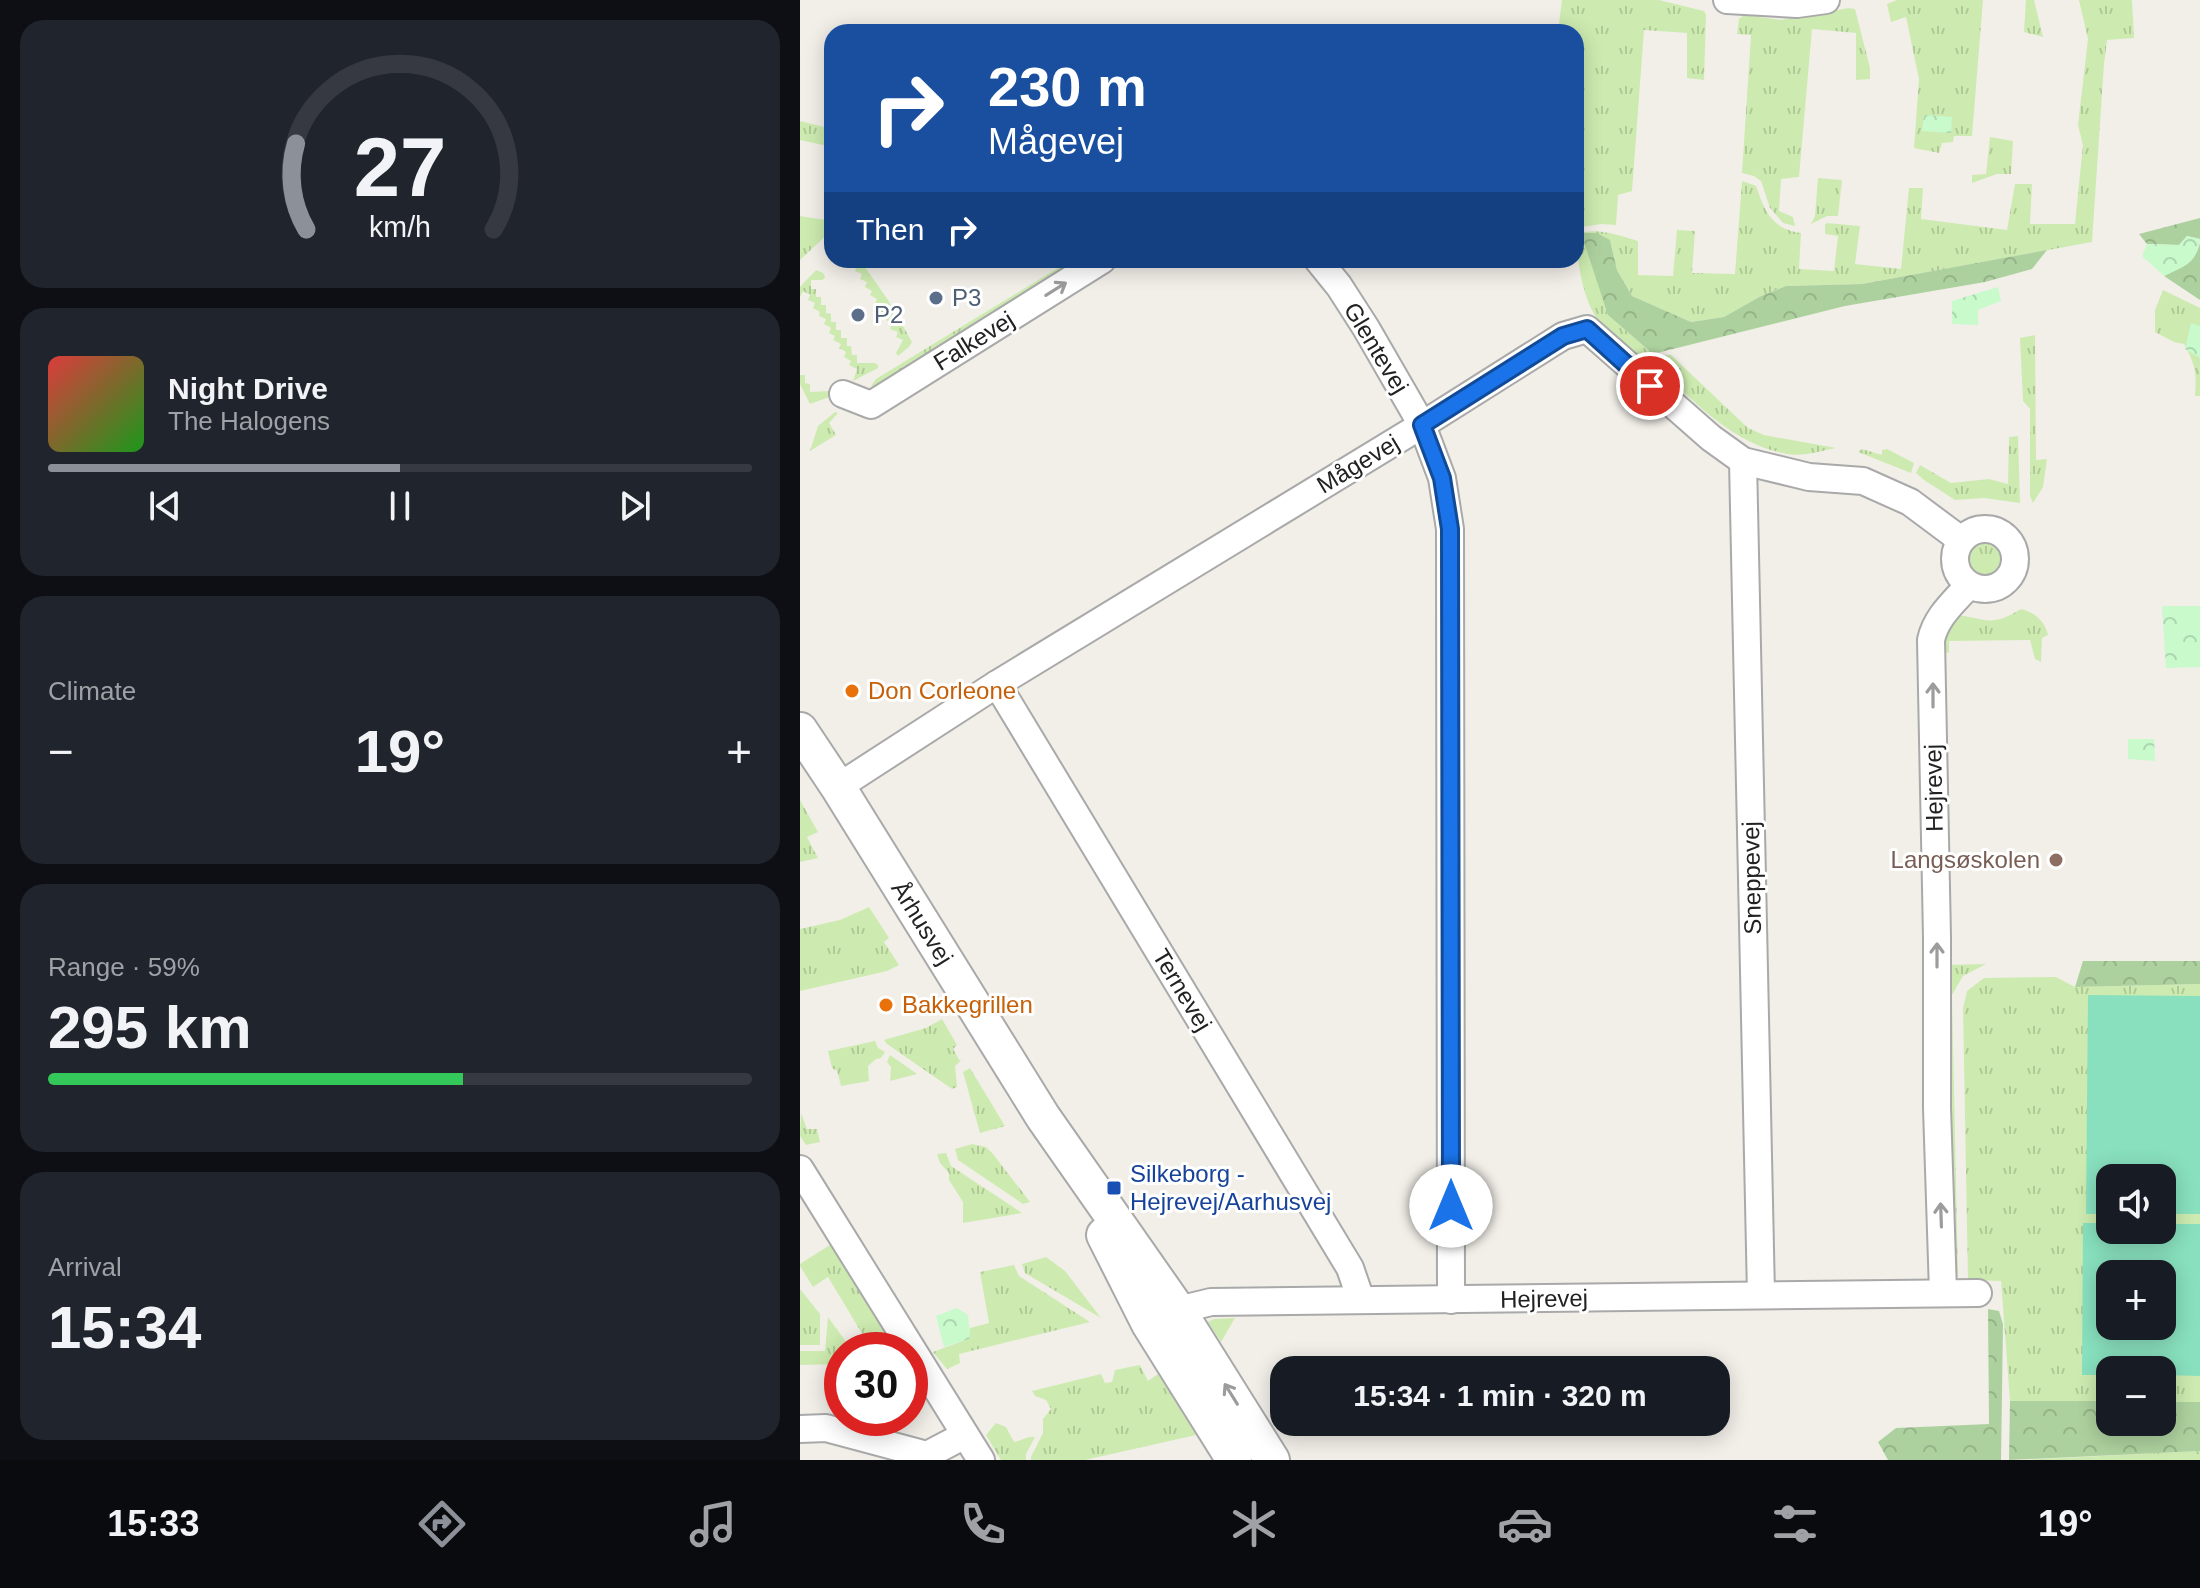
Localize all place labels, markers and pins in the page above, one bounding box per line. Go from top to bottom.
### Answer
place label: P3 [952,284,981,311]
marker: P3 [927,289,945,307]
place label: P2 [874,301,903,328]
marker: P2 [849,306,867,324]
pin [1616,352,1684,420]
place label: Don Corleone [868,677,1016,704]
marker: Don Corleone [843,682,861,700]
place label: Langsøskolen [1891,846,2040,873]
marker: Langsøskolen [2047,851,2065,869]
place label: Bakkegrillen [902,991,1033,1018]
marker: Bakkegrillen [877,996,895,1014]
place label: Silkeborg - Hejrevej/Aarhusvej [1130,1160,1331,1215]
marker: Silkeborg - Hejrevej/Aarhusvej [1105,1179,1123,1197]

